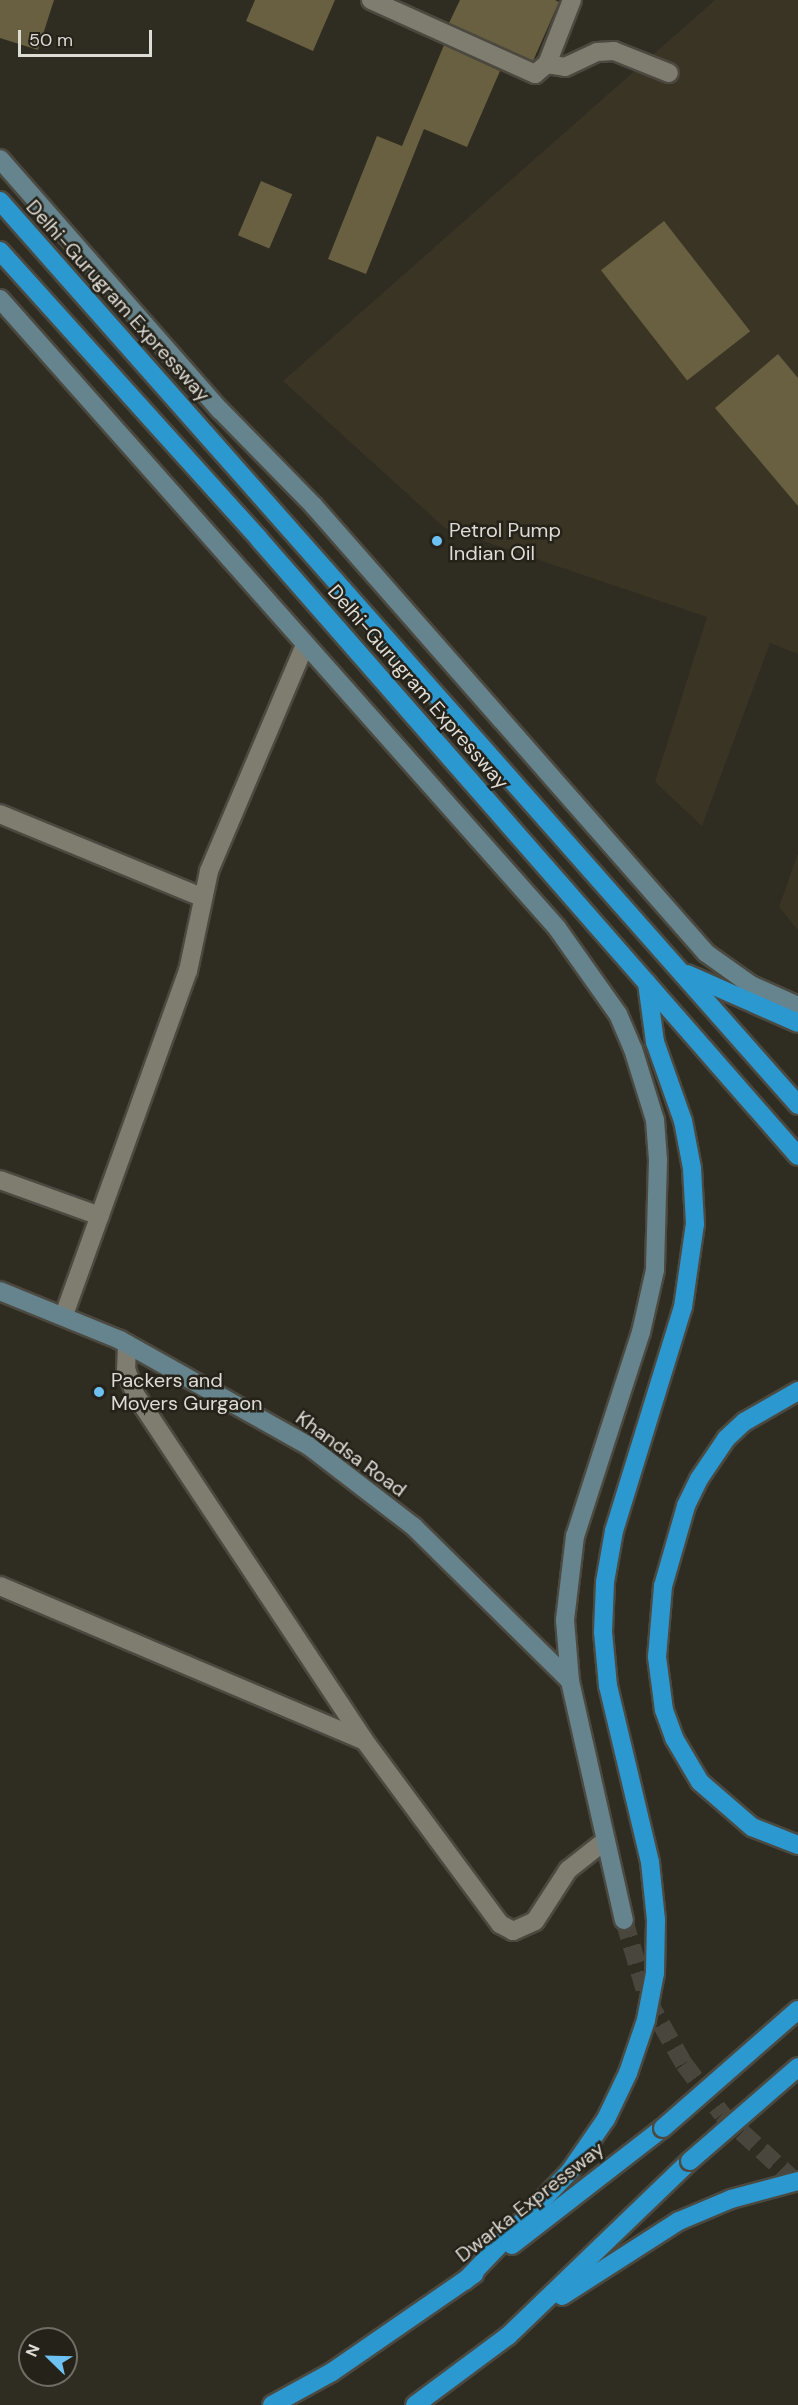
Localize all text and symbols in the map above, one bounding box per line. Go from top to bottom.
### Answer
scale bar [21,18,154,56]
text: 50 m [29,28,73,52]
street label: Delhi-Gurugram Expressway [21,195,215,407]
place label: Petrol Pump Indian Oil [449,518,561,565]
marker: Petrol Pump Indian Oil [430,534,444,548]
street label: Delhi-Gurugram Expressway [323,580,513,794]
place label: Packers and Movers Gurgaon [111,1368,262,1415]
marker: Packers and Movers Gurgaon [92,1385,106,1399]
street label: Khandsa Road [291,1406,411,1502]
street label: Dwarka Expressway [451,2137,609,2267]
north arrow [18,2327,78,2387]
text: N [21,2341,45,2360]

